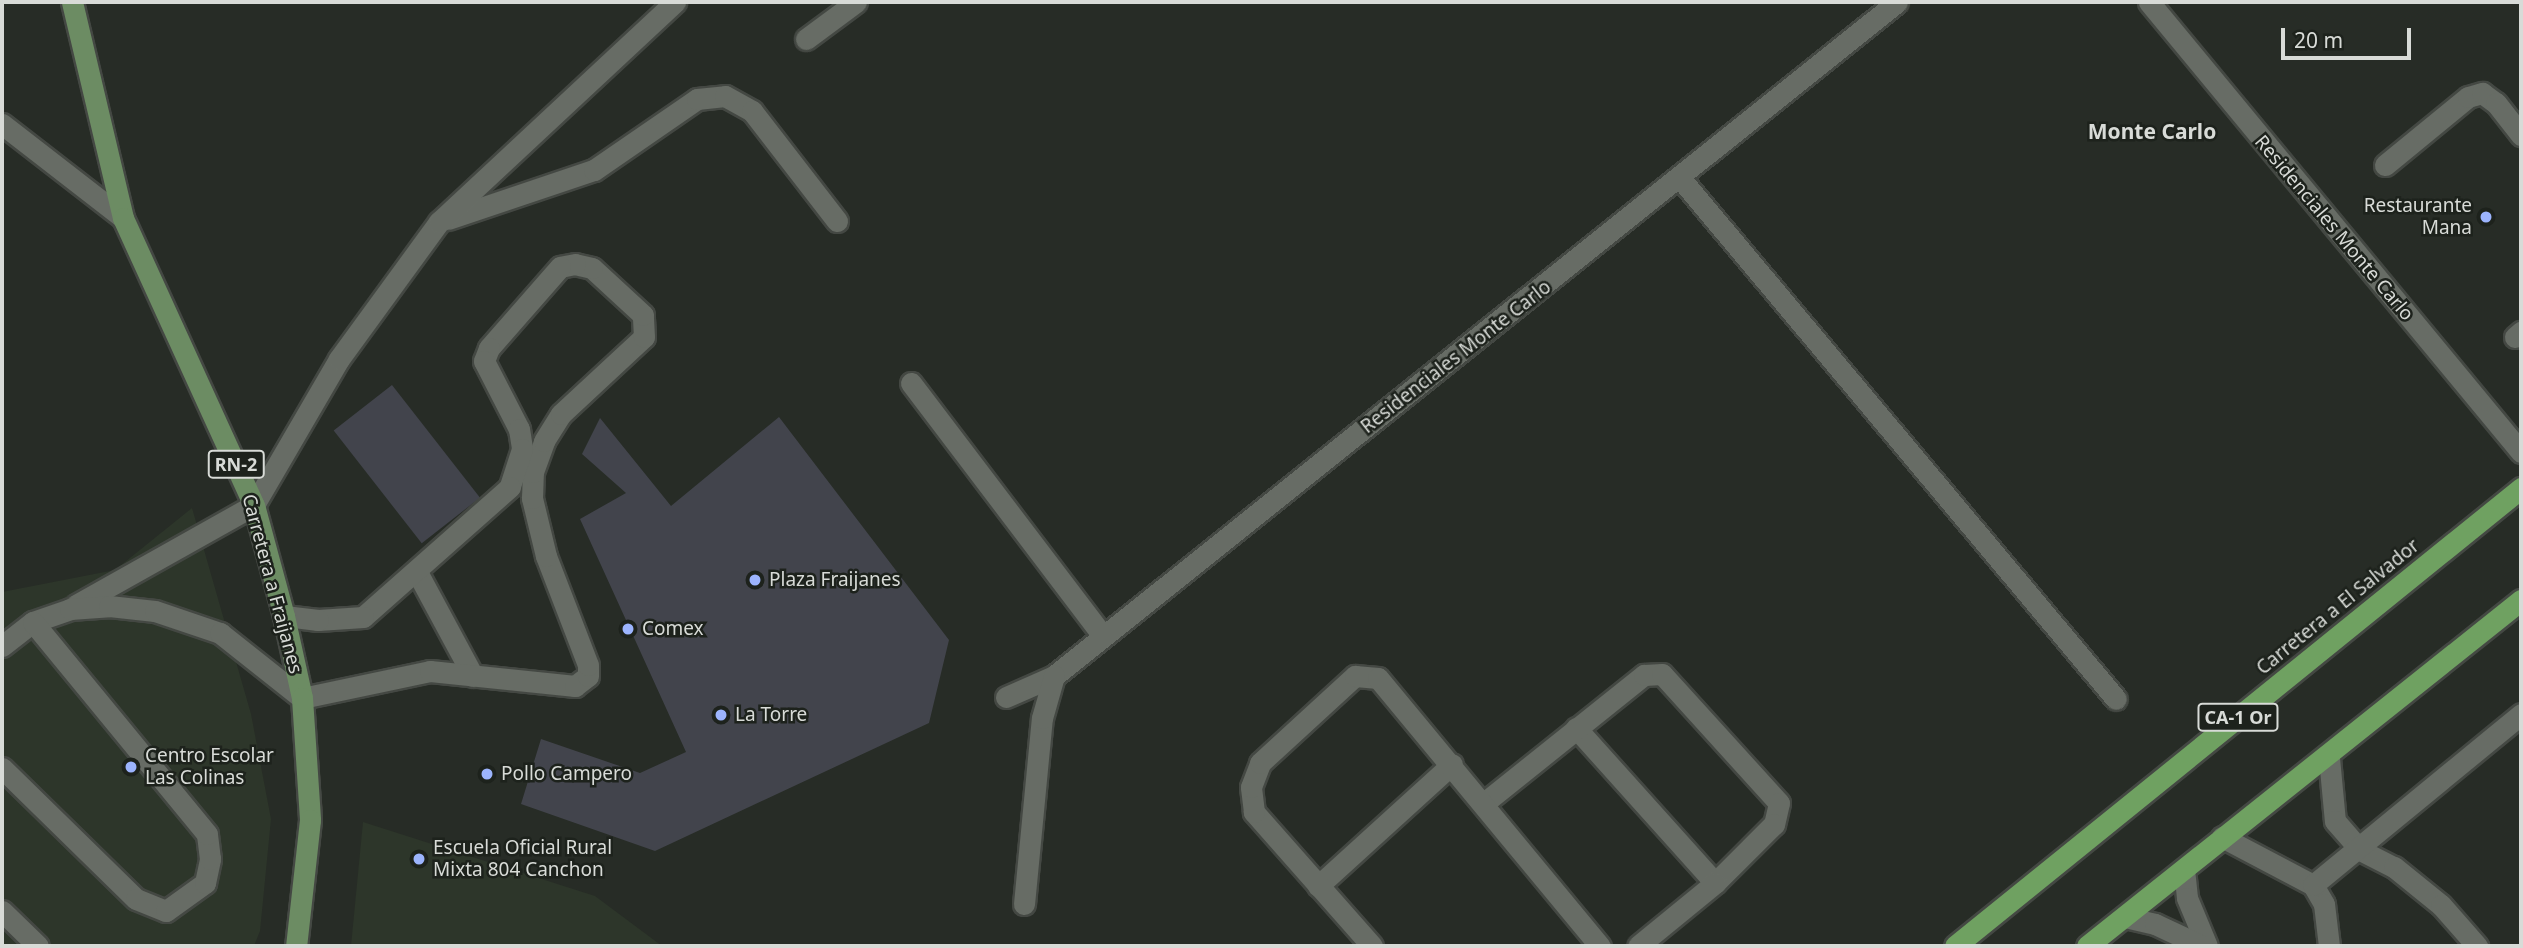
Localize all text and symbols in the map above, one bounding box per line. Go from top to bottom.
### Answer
scale bar [2285,14,2414,58]
text: 20 m [2294,26,2343,54]
district label: Monte Carlo [2088,118,2216,144]
street label: Residenciales Monte Carlo [2250,131,2418,325]
place label: Restaurante Mana [2364,195,2472,239]
marker: Restaurante Mana [2478,209,2494,225]
street label: Residenciales Monte Carlo [1356,276,1556,438]
road number: RN-2 [206,450,266,478]
street label: Carretera a Fraijanes [237,492,307,676]
street label: Carretera a El Salvador [2252,534,2424,680]
place label: Plaza Fraijanes [769,569,901,591]
marker: Plaza Fraijanes [747,572,763,588]
place label: Comex [642,618,704,640]
marker: Comex [620,621,636,637]
road number: CA-1 Or [2196,702,2280,732]
place label: La Torre [735,704,807,726]
marker: La Torre [713,707,729,723]
place label: Centro Escolar Las Colinas [145,745,274,789]
marker: Centro Escolar Las Colinas [123,759,139,775]
place label: Pollo Campero [501,763,632,785]
marker: Pollo Campero [479,766,495,782]
place label: Escuela Oficial Rural Mixta 804 Canchon [433,837,612,881]
marker: Escuela Oficial Rural Mixta 804 Canchon [411,851,427,867]

